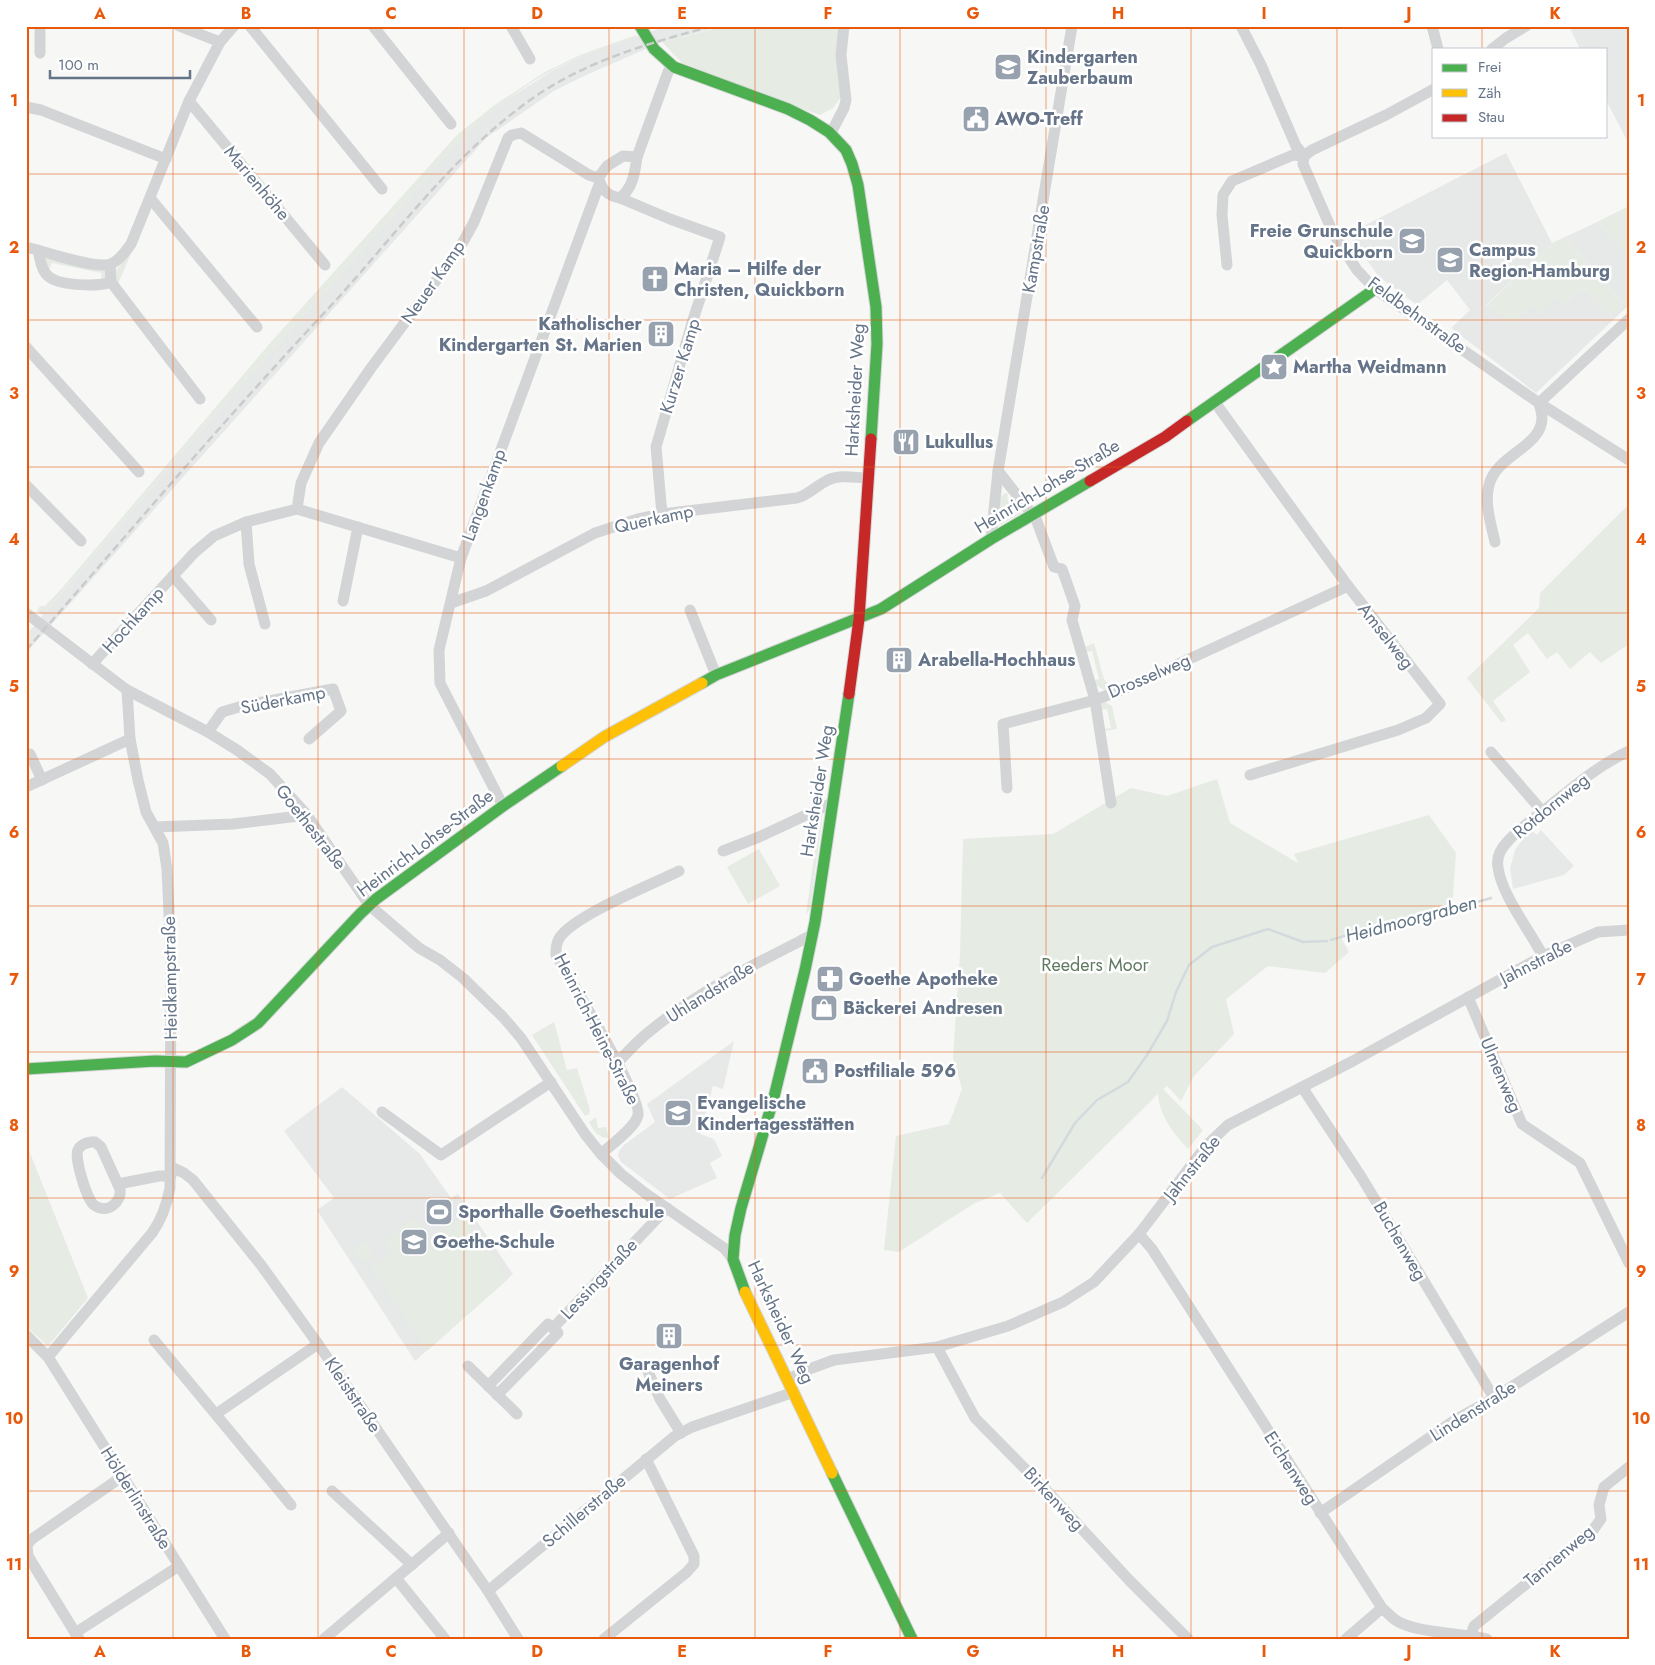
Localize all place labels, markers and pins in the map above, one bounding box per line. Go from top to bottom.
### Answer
place label: Kindergarten Zauberbaum [1027,44,1138,91]
school or university icon: Kindergarten Zauberbaum [993,52,1023,82]
public building icon: AWO-Treff [961,104,991,134]
place label: AWO-Treff [994,106,1083,132]
place label: Freie Grunschule Quickborn [1250,218,1393,265]
school or university icon: Freie Grunschule Quickborn [1397,226,1427,256]
place label: Campus Region-Hamburg [1469,237,1610,284]
school or university icon: Campus Region-Hamburg [1435,245,1465,275]
place label: Maria – Hilfe der Christen, Quickborn [674,256,845,303]
church icon: Maria – Hilfe der Christen, Quickborn [640,264,670,294]
place label: Katholischer Kindergarten St. Marien [439,311,643,358]
building icon: Katholischer Kindergarten St. Marien [646,319,676,349]
place icon: Martha Weidmann [1259,352,1289,382]
place label: Martha Weidmann [1293,354,1447,380]
restaurant icon: Lukullus [891,427,921,457]
place label: Lukullus [925,429,993,455]
building icon: Arabella-Hochhaus [884,645,914,675]
place label: Arabella-Hochhaus [917,647,1076,673]
pharmacy icon: Goethe Apotheke [815,964,845,994]
place label: Goethe Apotheke [849,966,998,992]
shop icon: Bäckerei Andresen [809,993,839,1023]
place label: Bäckerei Andresen [843,995,1003,1021]
public building icon: Postfiliale 596 [800,1056,830,1086]
place label: Postfiliale 596 [834,1058,956,1084]
place label: Evangelische Kindertagesstätten [697,1090,854,1137]
school or university icon: Evangelische Kindertagesstätten [663,1098,693,1128]
sports icon: Sporthalle Goetheschule [424,1197,454,1227]
place label: Sporthalle Goetheschule [458,1199,664,1225]
school or university icon: Goethe-Schule [399,1227,429,1257]
place label: Goethe-Schule [433,1229,555,1255]
building icon: Garagenhof Meiners [654,1321,684,1351]
place label: Garagenhof Meiners [619,1351,720,1398]

